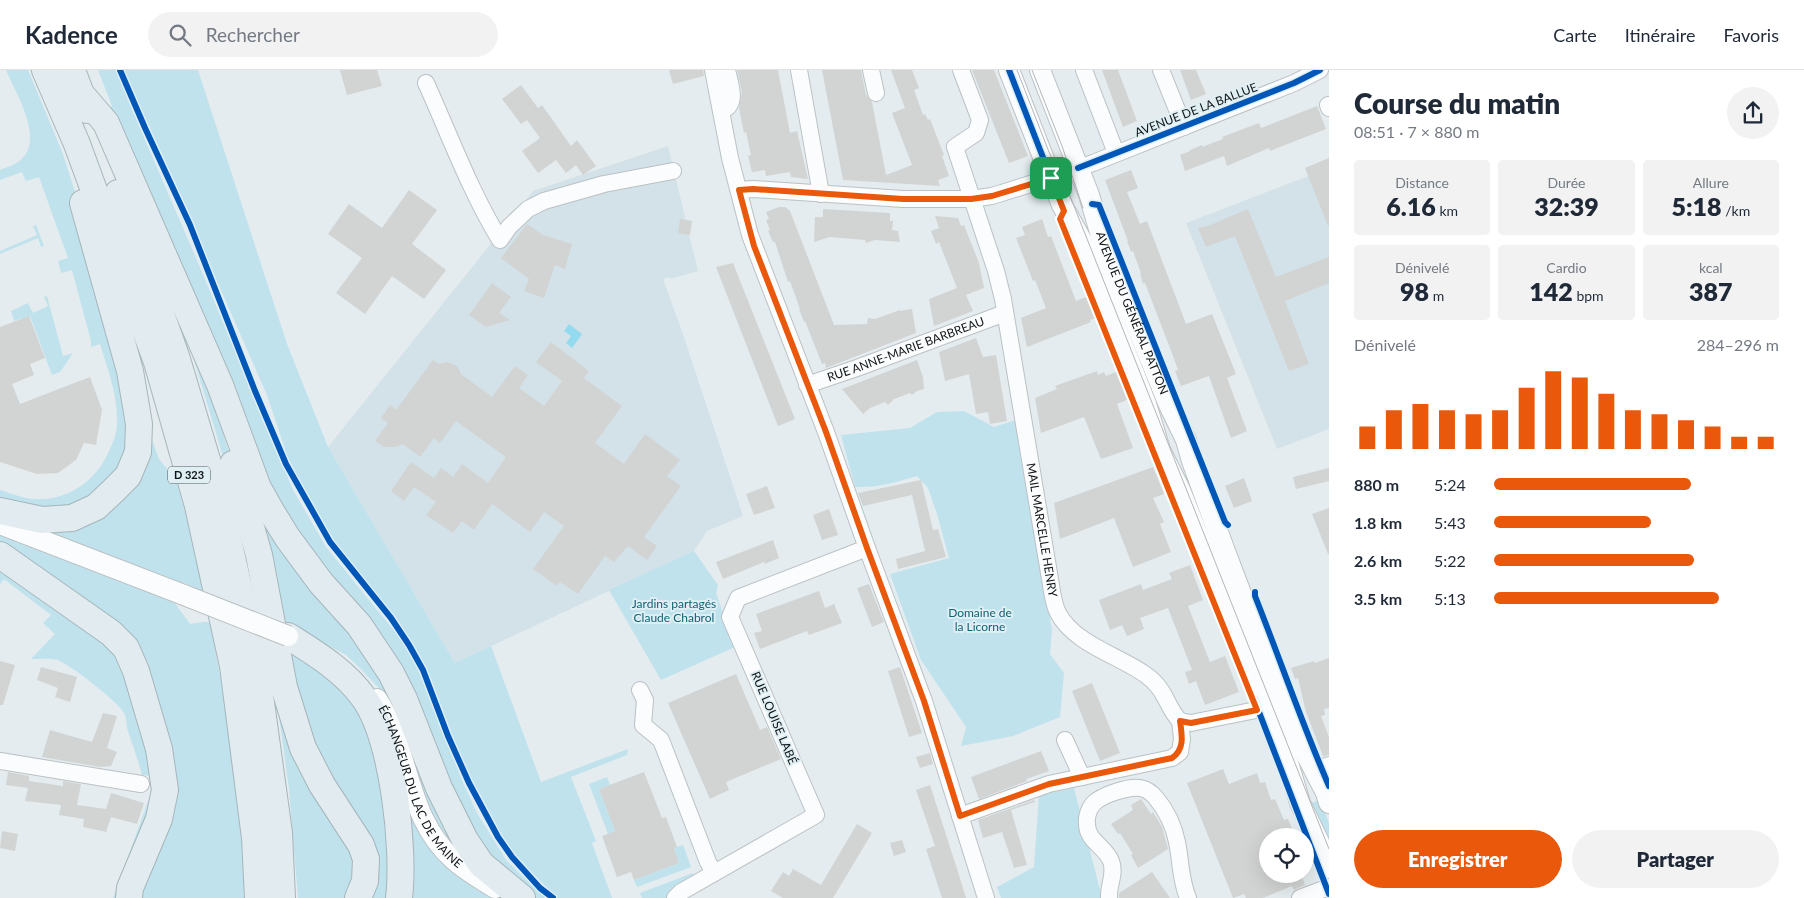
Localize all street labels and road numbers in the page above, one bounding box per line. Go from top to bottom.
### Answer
street label: AVENUE DE LA BALLUE [1132,79,1259,140]
street label: AVENUE DU GÉNÉRAL PATTON [1093,230,1172,397]
street label: RUE ANNE-MARIE BARBREAU [825,313,986,385]
street label: MAIL MARCELLE HENRY [1024,462,1061,599]
road number: D 323 [168,466,210,484]
street label: RUE LOUISE LABÉ [748,669,801,767]
street label: ÉCHANGEUR DU LAC DE MAINE [375,703,466,871]

